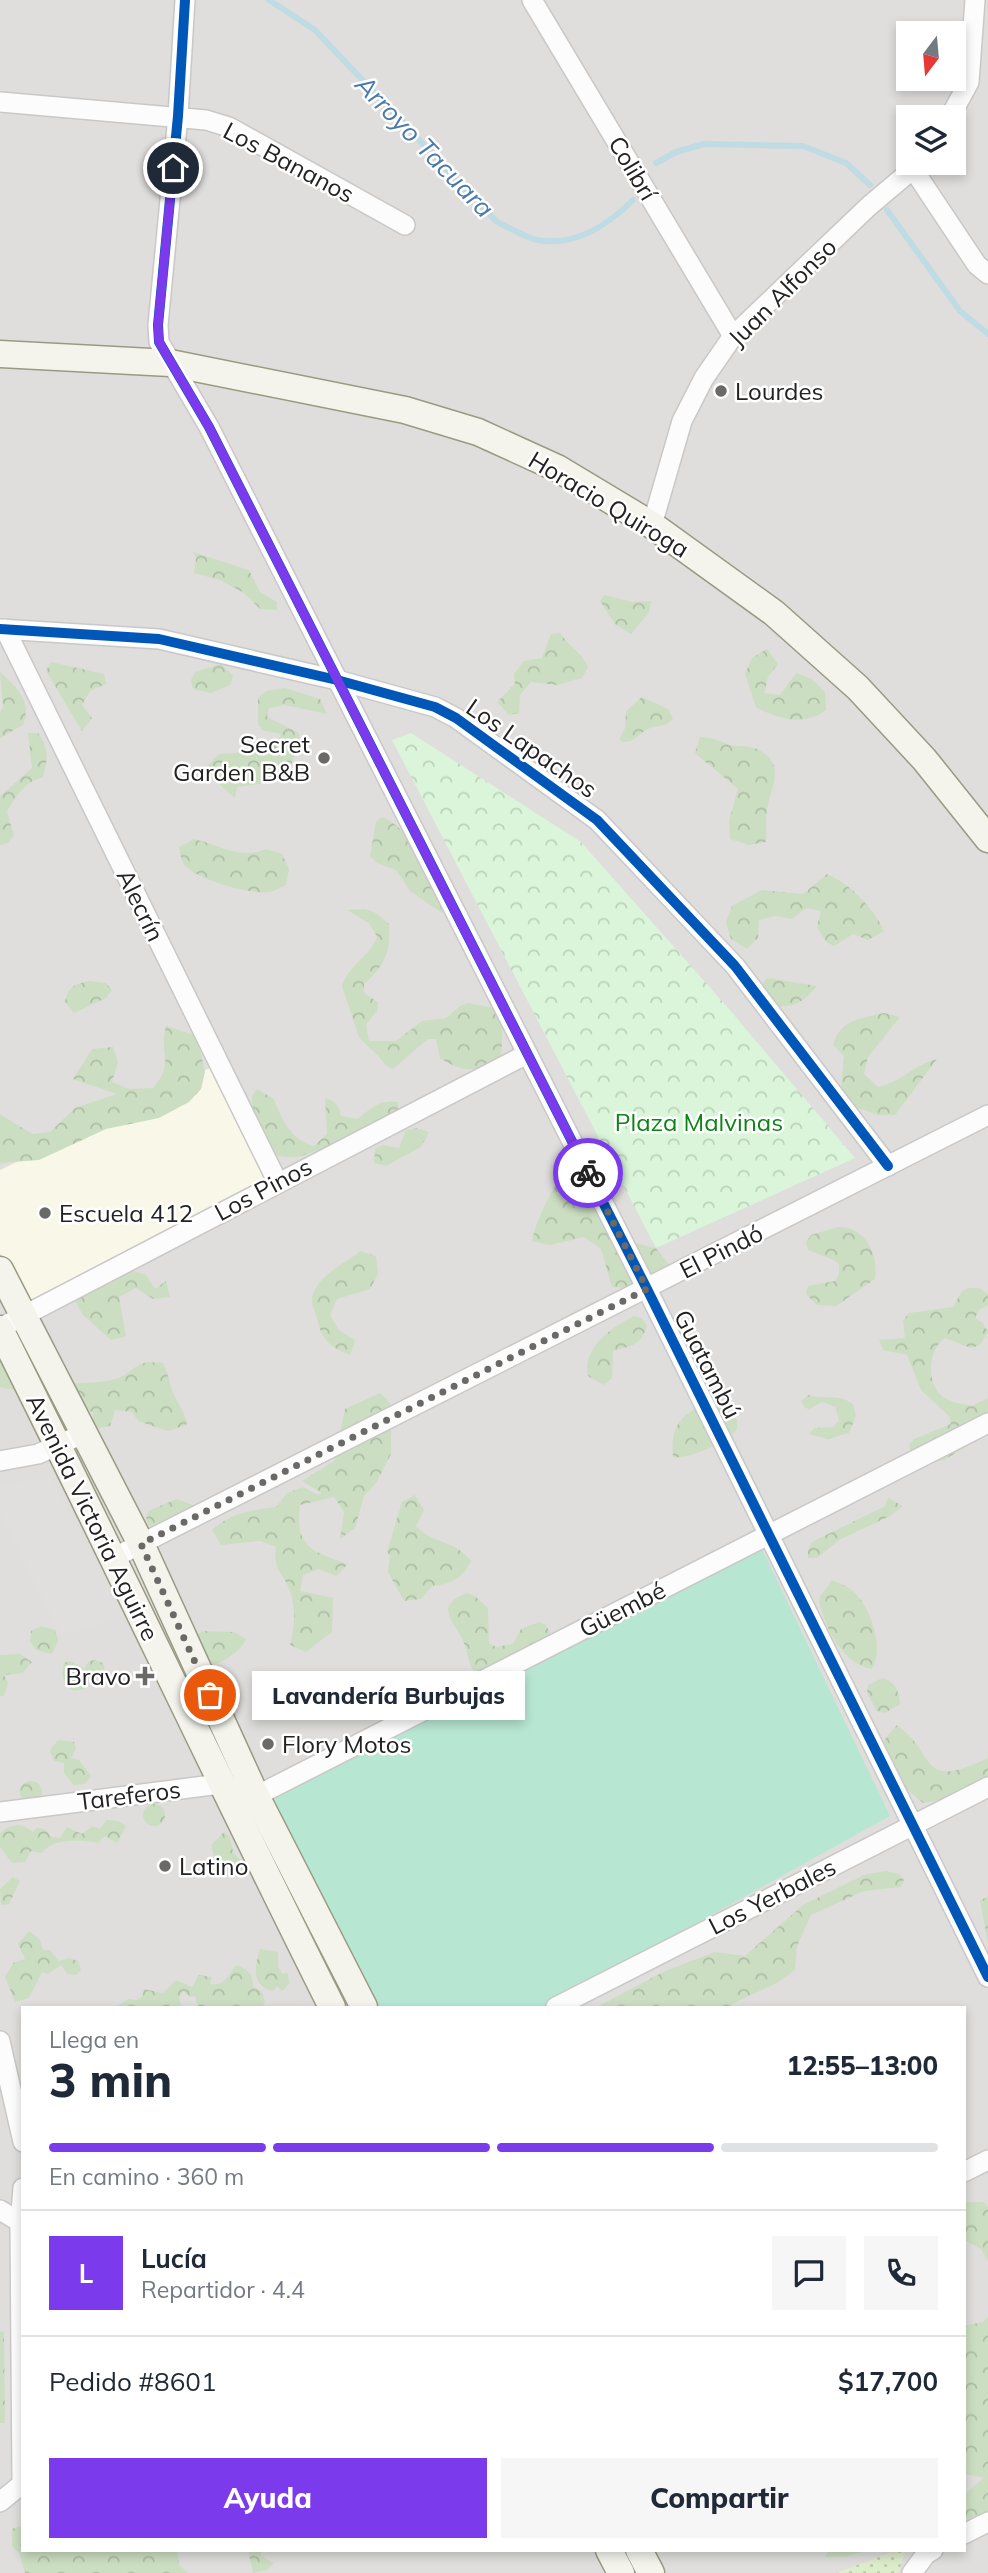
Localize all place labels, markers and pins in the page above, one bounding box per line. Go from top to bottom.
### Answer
pin [143,138,203,198]
place label: Lourdes [735,376,823,406]
marker: Lourdes [713,383,729,399]
place label: Secret Garden B&B [173,729,310,787]
marker: Secret Garden B&B [316,750,332,766]
place label: Escuela 412 [59,1198,193,1228]
marker: Escuela 412 [37,1205,53,1221]
place label: Bravo [66,1661,131,1691]
pin [180,1665,240,1725]
marker: Bravo [137,1668,153,1684]
callout: Lavandería Burbujas [252,1670,525,1720]
place label: Flory Motos [282,1729,411,1759]
marker: Flory Motos [260,1736,276,1752]
place label: Latino [179,1851,248,1881]
marker: Latino [157,1858,173,1874]

